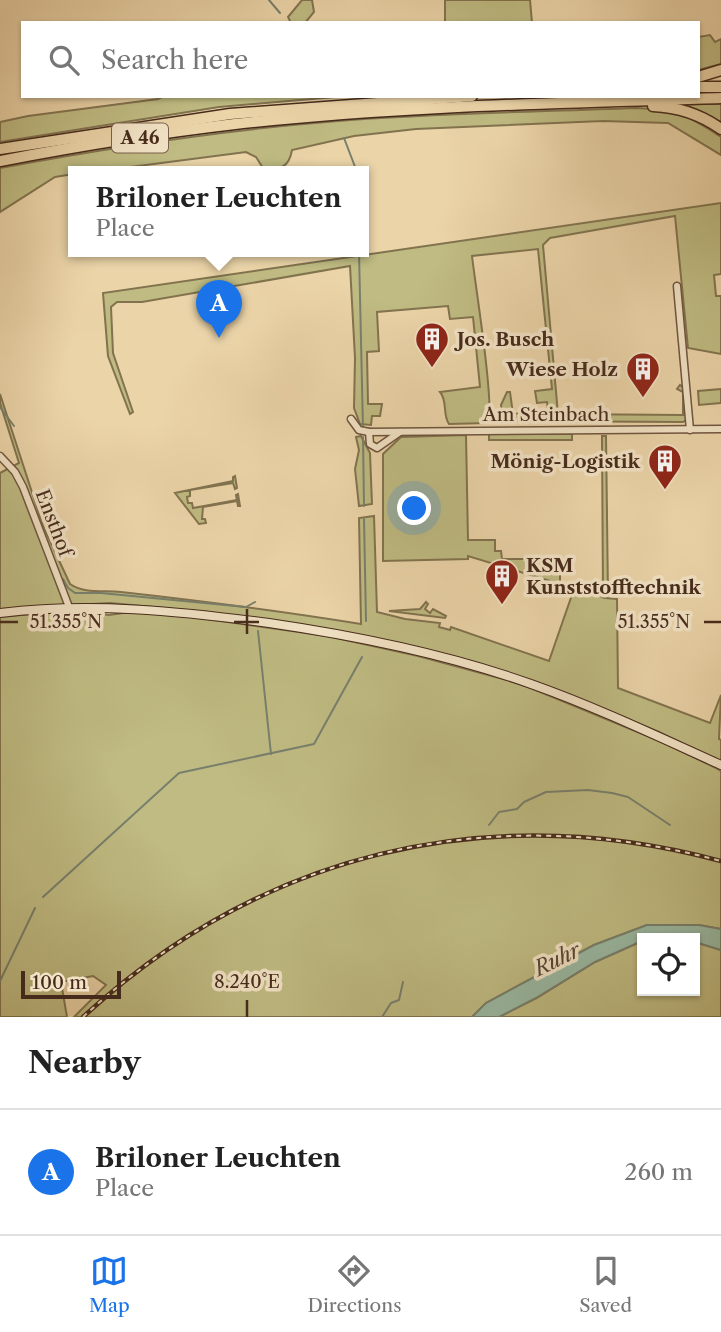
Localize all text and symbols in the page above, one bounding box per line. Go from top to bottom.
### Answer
search box [21,21,700,98]
icon: search [45,41,83,79]
text: Search here [101,44,248,76]
road number: A 46 [112,124,168,153]
popup [68,166,369,257]
text: Briloner Leuchten [96,182,341,214]
text: Place [96,214,155,242]
pin: A [196,280,242,338]
building icon: Jos. Busch [413,320,451,369]
place label: Jos. Busch [454,328,554,351]
building icon: Wiese Holz [624,350,662,399]
place label: Wiese Holz [505,358,618,381]
street label: Am Steinbach [482,403,609,426]
building icon: Mönig-Logistik [646,442,684,491]
place label: Mönig-Logistik [491,450,640,473]
street label: Ensthof [31,486,78,562]
your location [397,491,431,525]
place label: KSM Kunststofftechnik [526,554,701,599]
building icon: KSM Kunststofftechnik [483,557,521,606]
text: 51.355°N [30,611,102,633]
text: 51.355°N [618,611,690,633]
map controls [637,933,700,996]
button: locate [637,933,700,996]
water label: Ruhr [528,937,585,982]
scale bar [21,968,121,1000]
text: 100 m [32,971,87,994]
text: 8.240°E [214,971,280,993]
text: Nearby [28,1044,141,1081]
text: Briloner Leuchten [95,1142,341,1174]
text: A [42,1158,60,1186]
text: 260 m [624,1158,693,1186]
text: Place [95,1174,154,1202]
tab: Map [89,1252,130,1317]
tab: Directions [308,1252,401,1317]
tab: Saved [579,1252,632,1317]

